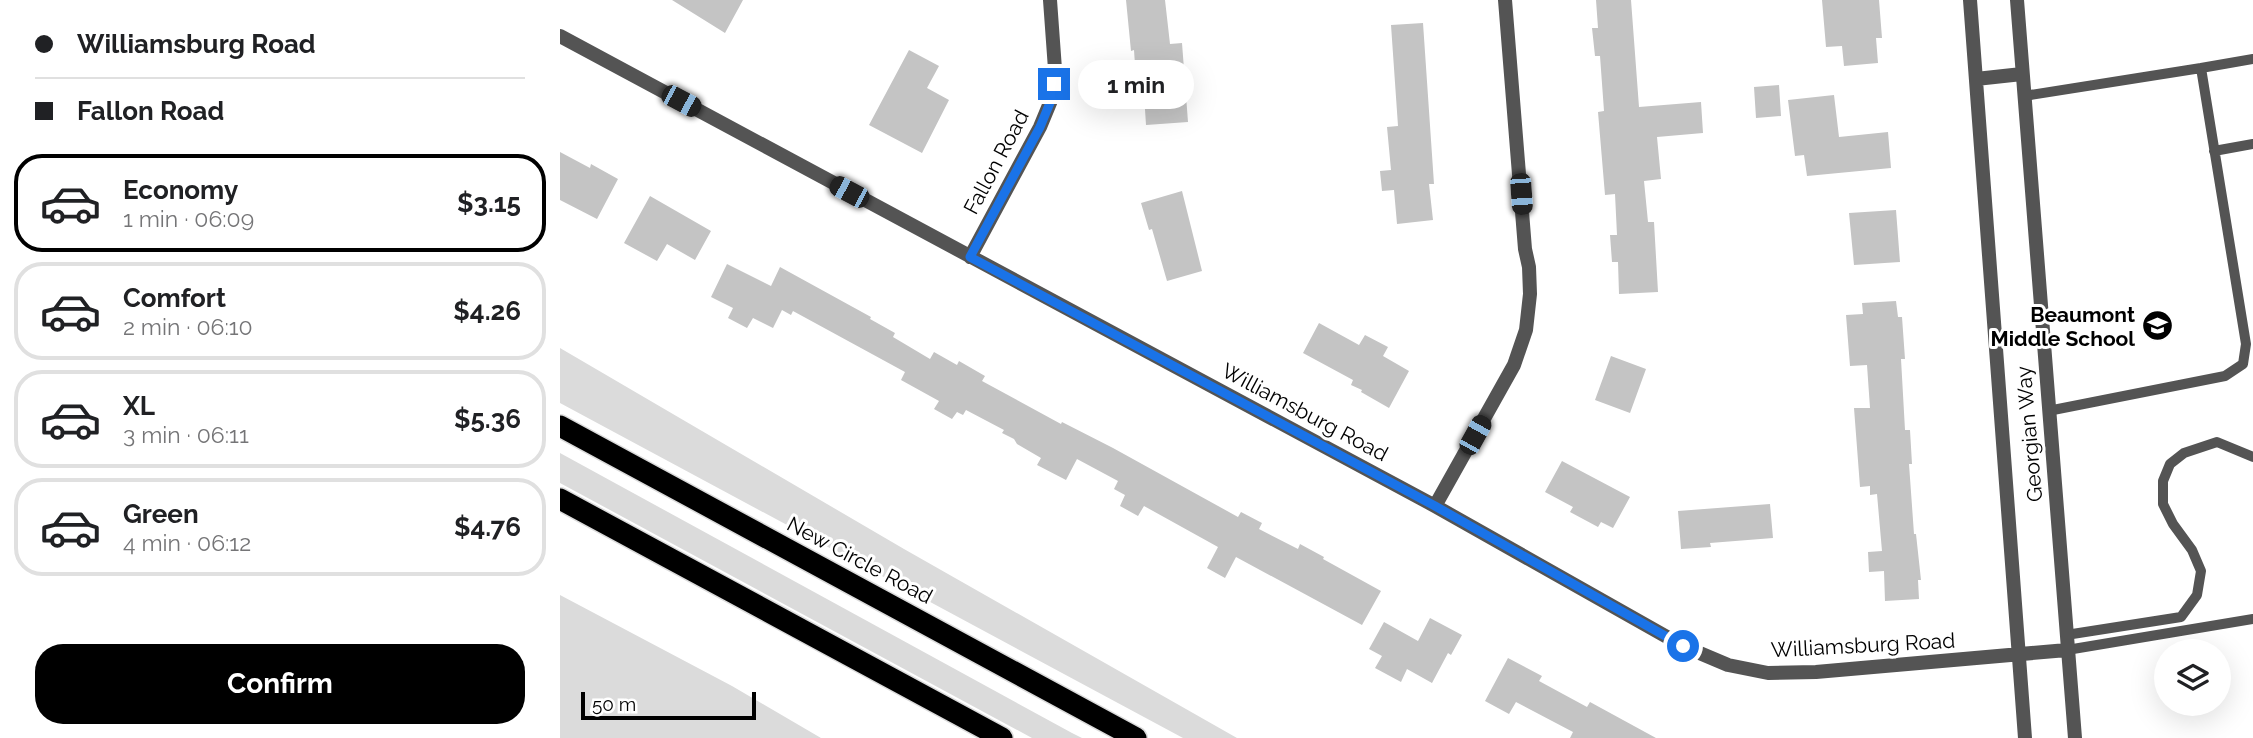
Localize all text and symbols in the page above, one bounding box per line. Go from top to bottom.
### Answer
text: Williamsburg Road [77,29,316,59]
callout: 1 min [1078,60,1194,108]
route end [1038,68,1070,100]
text: 1 min [1107,71,1165,98]
car [658,82,705,120]
text: Fallon Road [77,96,224,126]
street label: Fallon Road [958,106,1034,218]
icon: car [39,172,102,235]
car [1510,172,1533,216]
car [826,173,873,211]
text: Economy [123,175,238,205]
text: $3.15 [457,188,521,218]
text: 1 min · 06:09 [123,205,254,232]
icon: car [39,280,102,343]
text: Comfort [123,283,226,313]
text: $4.26 [453,296,521,326]
place label: Beaumont Middle School [1991,302,2135,351]
school or university icon: Beaumont Middle School [2141,309,2175,343]
text: 2 min · 06:10 [123,313,253,340]
street label: Williamsburg Road [1218,358,1392,466]
street label: Georgian Way [2011,365,2047,503]
icon: car [39,388,102,451]
text: XL [123,391,155,421]
text: $5.36 [454,404,521,434]
car [1456,412,1495,458]
text: 3 min · 06:11 [123,421,249,448]
icon: car [39,496,102,559]
text: Green [123,499,199,529]
street label: New Circle Road [783,511,937,609]
text: $4.76 [454,512,521,542]
text: 4 min · 06:12 [123,529,251,556]
street label: Williamsburg Road [1770,628,1956,662]
route start [1667,630,1699,662]
map controls [2154,639,2231,716]
button: layers [2154,639,2231,716]
button: Confirm [35,644,525,724]
scale bar [581,689,756,721]
text: 50 m [592,693,636,715]

